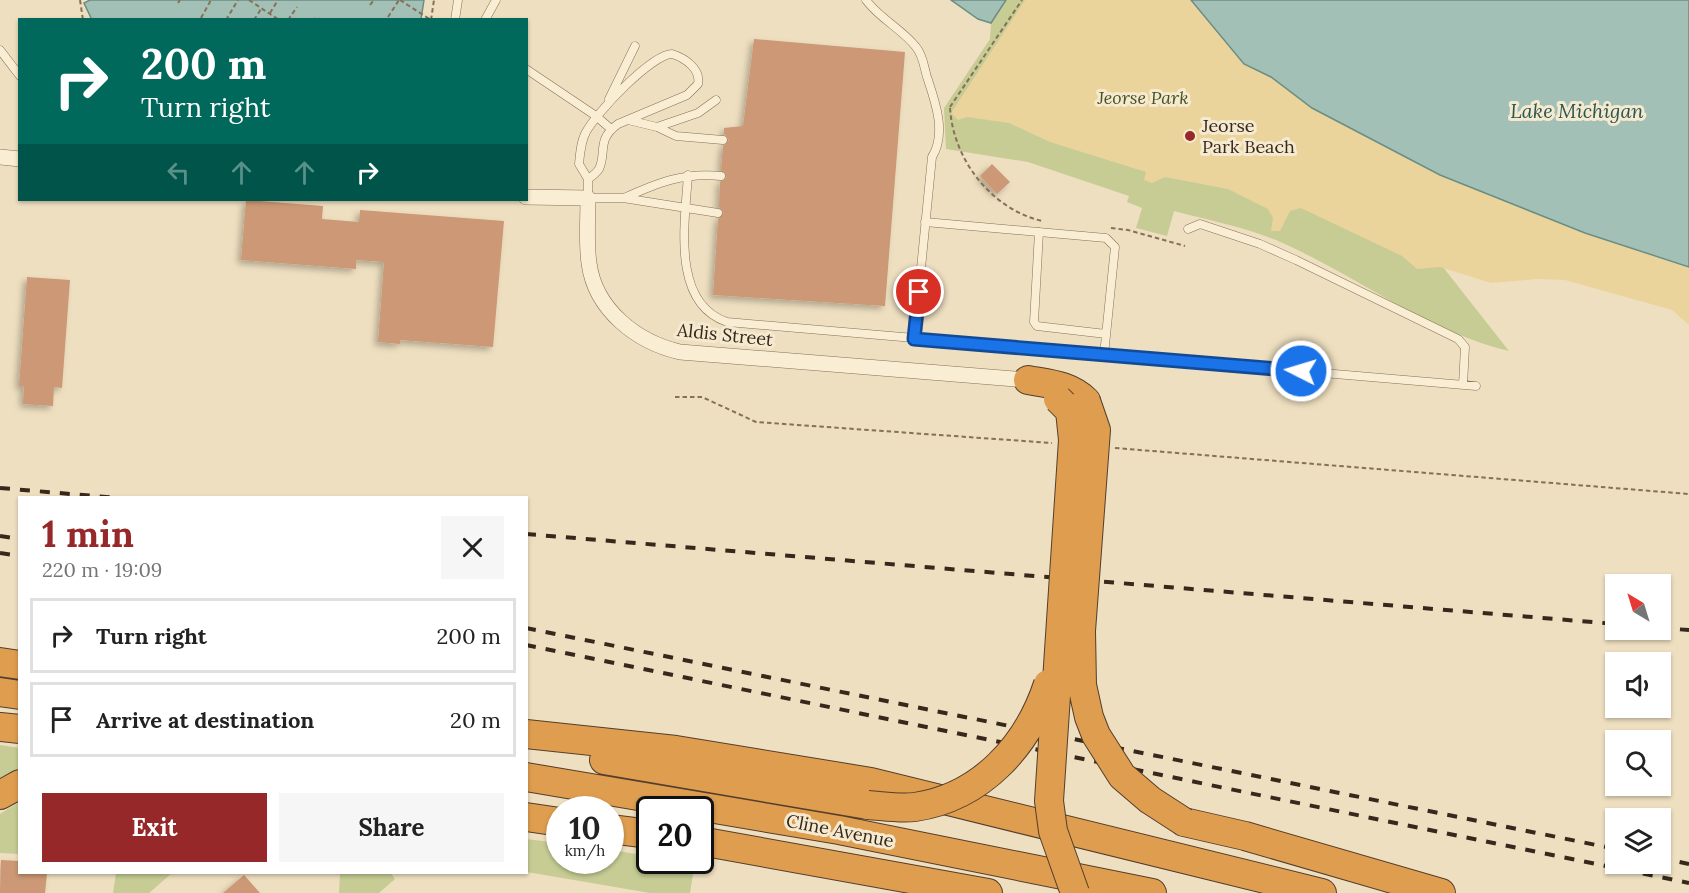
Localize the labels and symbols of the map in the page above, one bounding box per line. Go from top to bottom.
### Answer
park label: Jeorse Park [1096,86,1189,109]
water label: Lake Michigan [1510,98,1644,123]
place label: Jeorse Park Beach [1201,114,1295,158]
marker: Jeorse Park Beach [1183,129,1197,143]
pin [893,266,944,317]
street label: Aldis Street [675,318,774,351]
position arrow [1269,339,1333,403]
north arrow [1605,574,1671,640]
speed limit sign: 20 [636,796,714,874]
street label: Cline Avenue [784,809,896,852]

